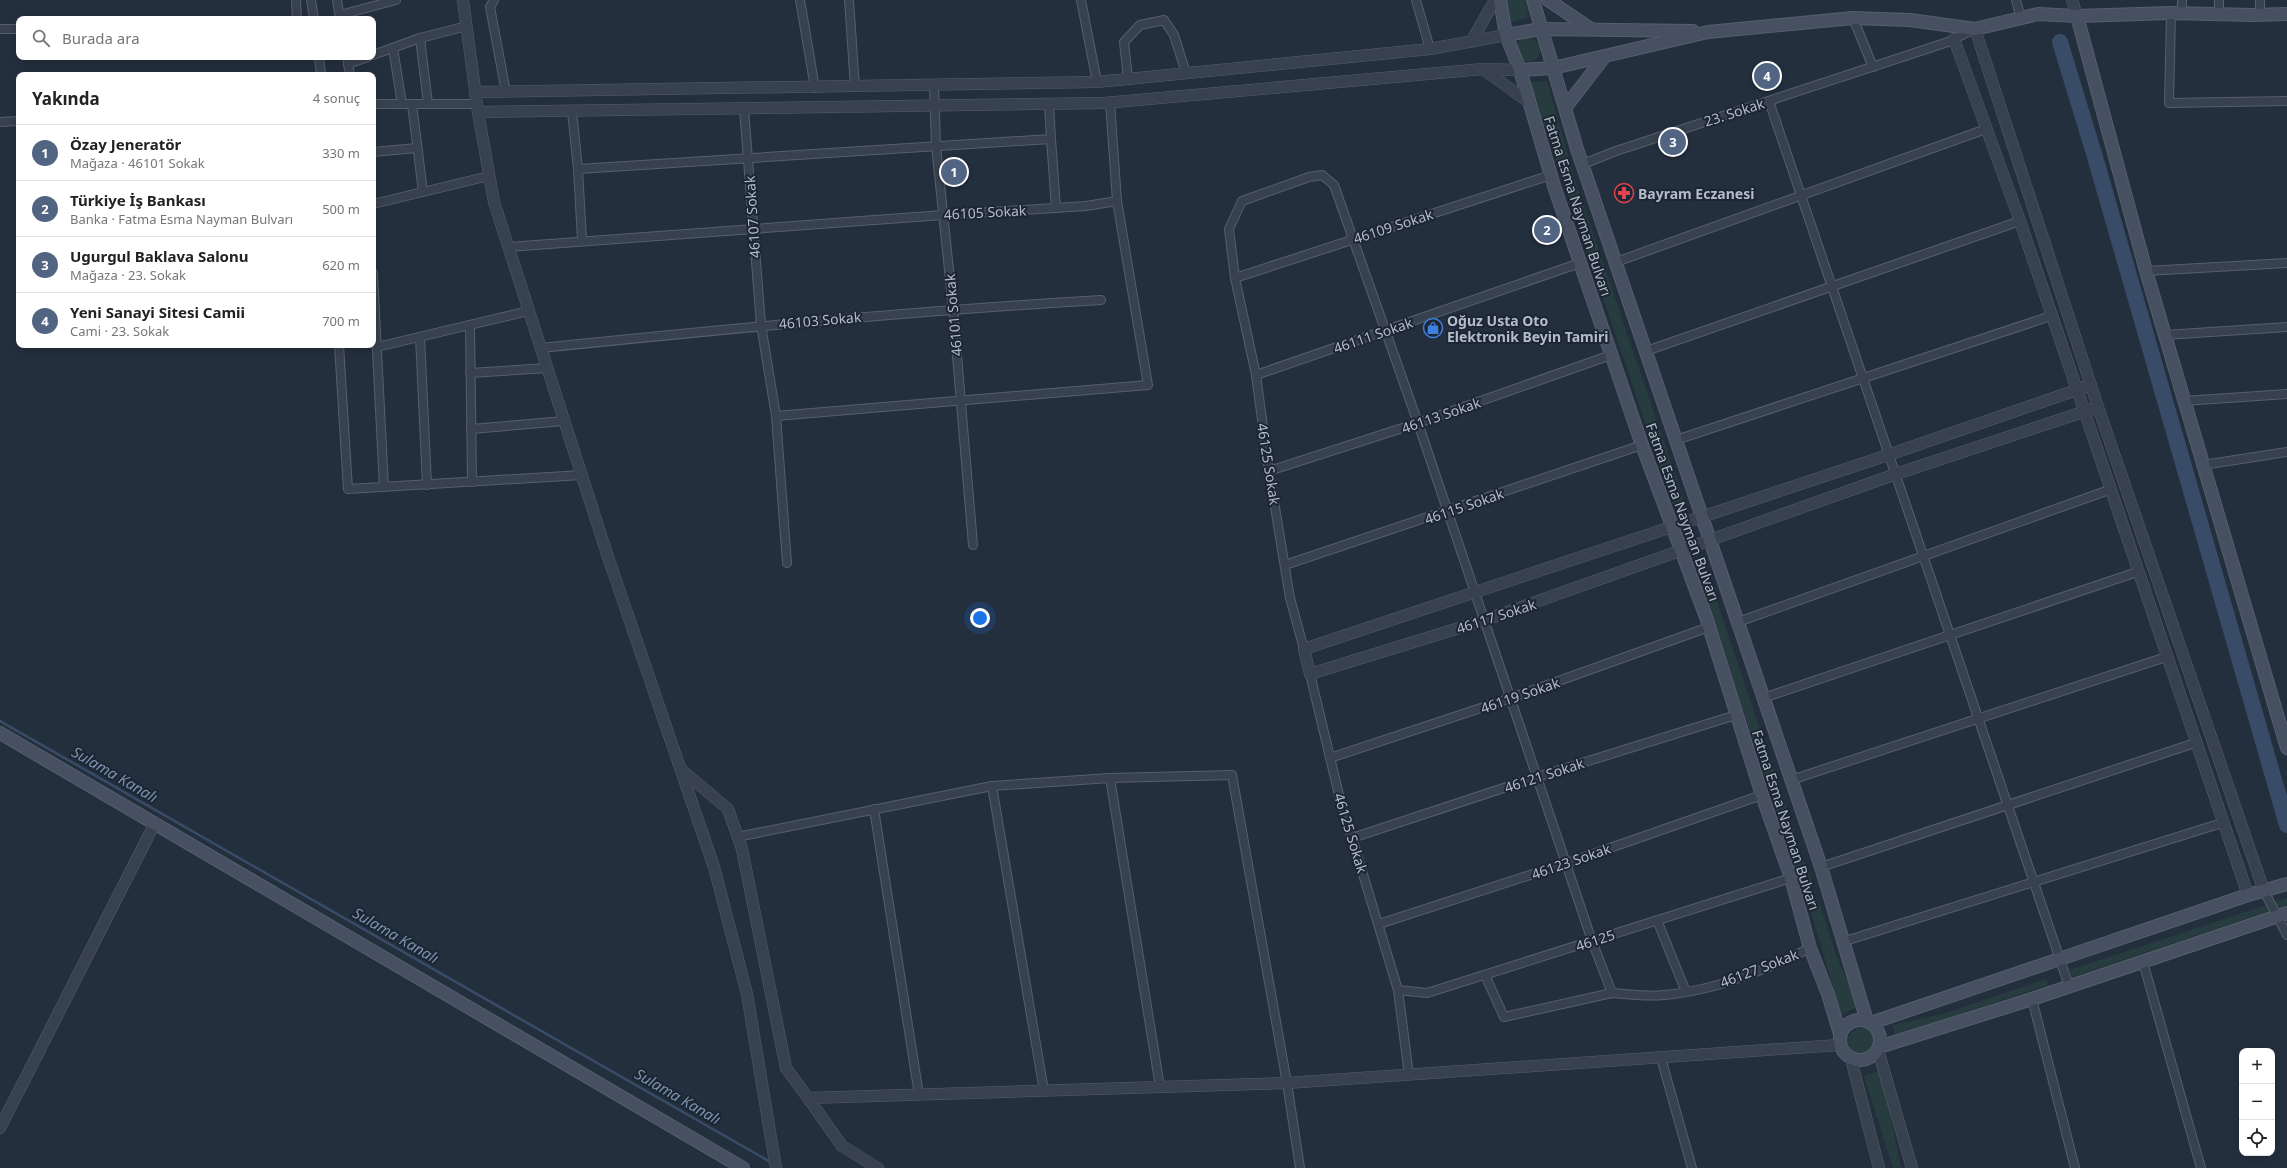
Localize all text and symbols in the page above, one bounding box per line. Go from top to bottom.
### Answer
search box [16,16,376,60]
icon: search [30,27,52,49]
text: Burada ara [62,28,140,48]
pin: 4 [1754,61,1780,91]
text: Yakında [32,87,100,110]
text: 4 sonuç [313,89,360,107]
street label: 23. Sokak [1701,93,1767,131]
street label: Fatma Esma Nayman Bulvarı [1540,113,1616,299]
pin: 3 [1660,127,1686,157]
text: Özay Jeneratör [70,134,181,154]
text: 1 [41,144,49,162]
text: 330 m [322,144,360,162]
text: Mağaza · 46101 Sokak [70,154,205,172]
pin: 1 [941,157,967,187]
street label: 46107 Sokak [740,175,764,259]
pharmacy icon: Bayram Eczanesi [1613,182,1635,204]
place label: Bayram Eczanesi [1638,184,1754,203]
text: Türkiye İş Bankası [70,190,206,210]
text: 2 [41,200,49,218]
text: 500 m [322,200,360,218]
street label: 46105 Sokak [943,200,1027,224]
street label: 46109 Sokak [1351,204,1436,248]
text: Banka · Fatma Esma Nayman Bulvarı [70,210,293,228]
pin: 2 [1534,215,1560,245]
text: Ugurgul Baklava Salonu [70,246,249,266]
text: 3 [41,256,49,274]
text: 620 m [322,256,360,274]
text: Mağaza · 23. Sokak [70,266,186,284]
street label: 46101 Sokak [940,272,966,357]
text: Yeni Sanayi Sitesi Camii [70,302,245,322]
street label: 46103 Sokak [778,307,863,333]
place label: Oğuz Usta Oto Elektronik Beyin Tamiri [1447,311,1608,346]
text: 4 [41,312,49,330]
text: 700 m [322,312,360,330]
street label: 46111 Sokak [1331,312,1416,357]
shop icon: Oğuz Usta Oto Elektronik Beyin Tamiri [1422,317,1444,339]
text: Cami · 23. Sokak [70,322,169,340]
street label: 46113 Sokak [1399,392,1484,437]
street label: Fatma Esma Nayman Bulvarı [1642,420,1724,604]
street label: 46125 Sokak [1253,422,1285,507]
street label: 46115 Sokak [1422,483,1507,528]
street label: 46117 Sokak [1454,594,1539,638]
your location [970,608,990,628]
street label: 46119 Sokak [1478,672,1563,717]
street label: Fatma Esma Nayman Bulvarı [1748,727,1824,913]
water label: Sulama Kanalı [68,741,162,807]
street label: 46121 Sokak [1502,753,1587,797]
street label: 46125 Sokak [1330,791,1372,876]
street label: 46123 Sokak [1529,838,1614,883]
water label: Sulama Kanalı [349,902,443,968]
street label: 46125 [1573,925,1617,955]
street label: 46127 Sokak [1717,944,1801,992]
map controls [2239,1048,2275,1156]
button: + [2239,1048,2275,1084]
water label: Sulama Kanalı [631,1063,725,1129]
button: − [2239,1084,2275,1120]
button: locate [2239,1120,2275,1156]

